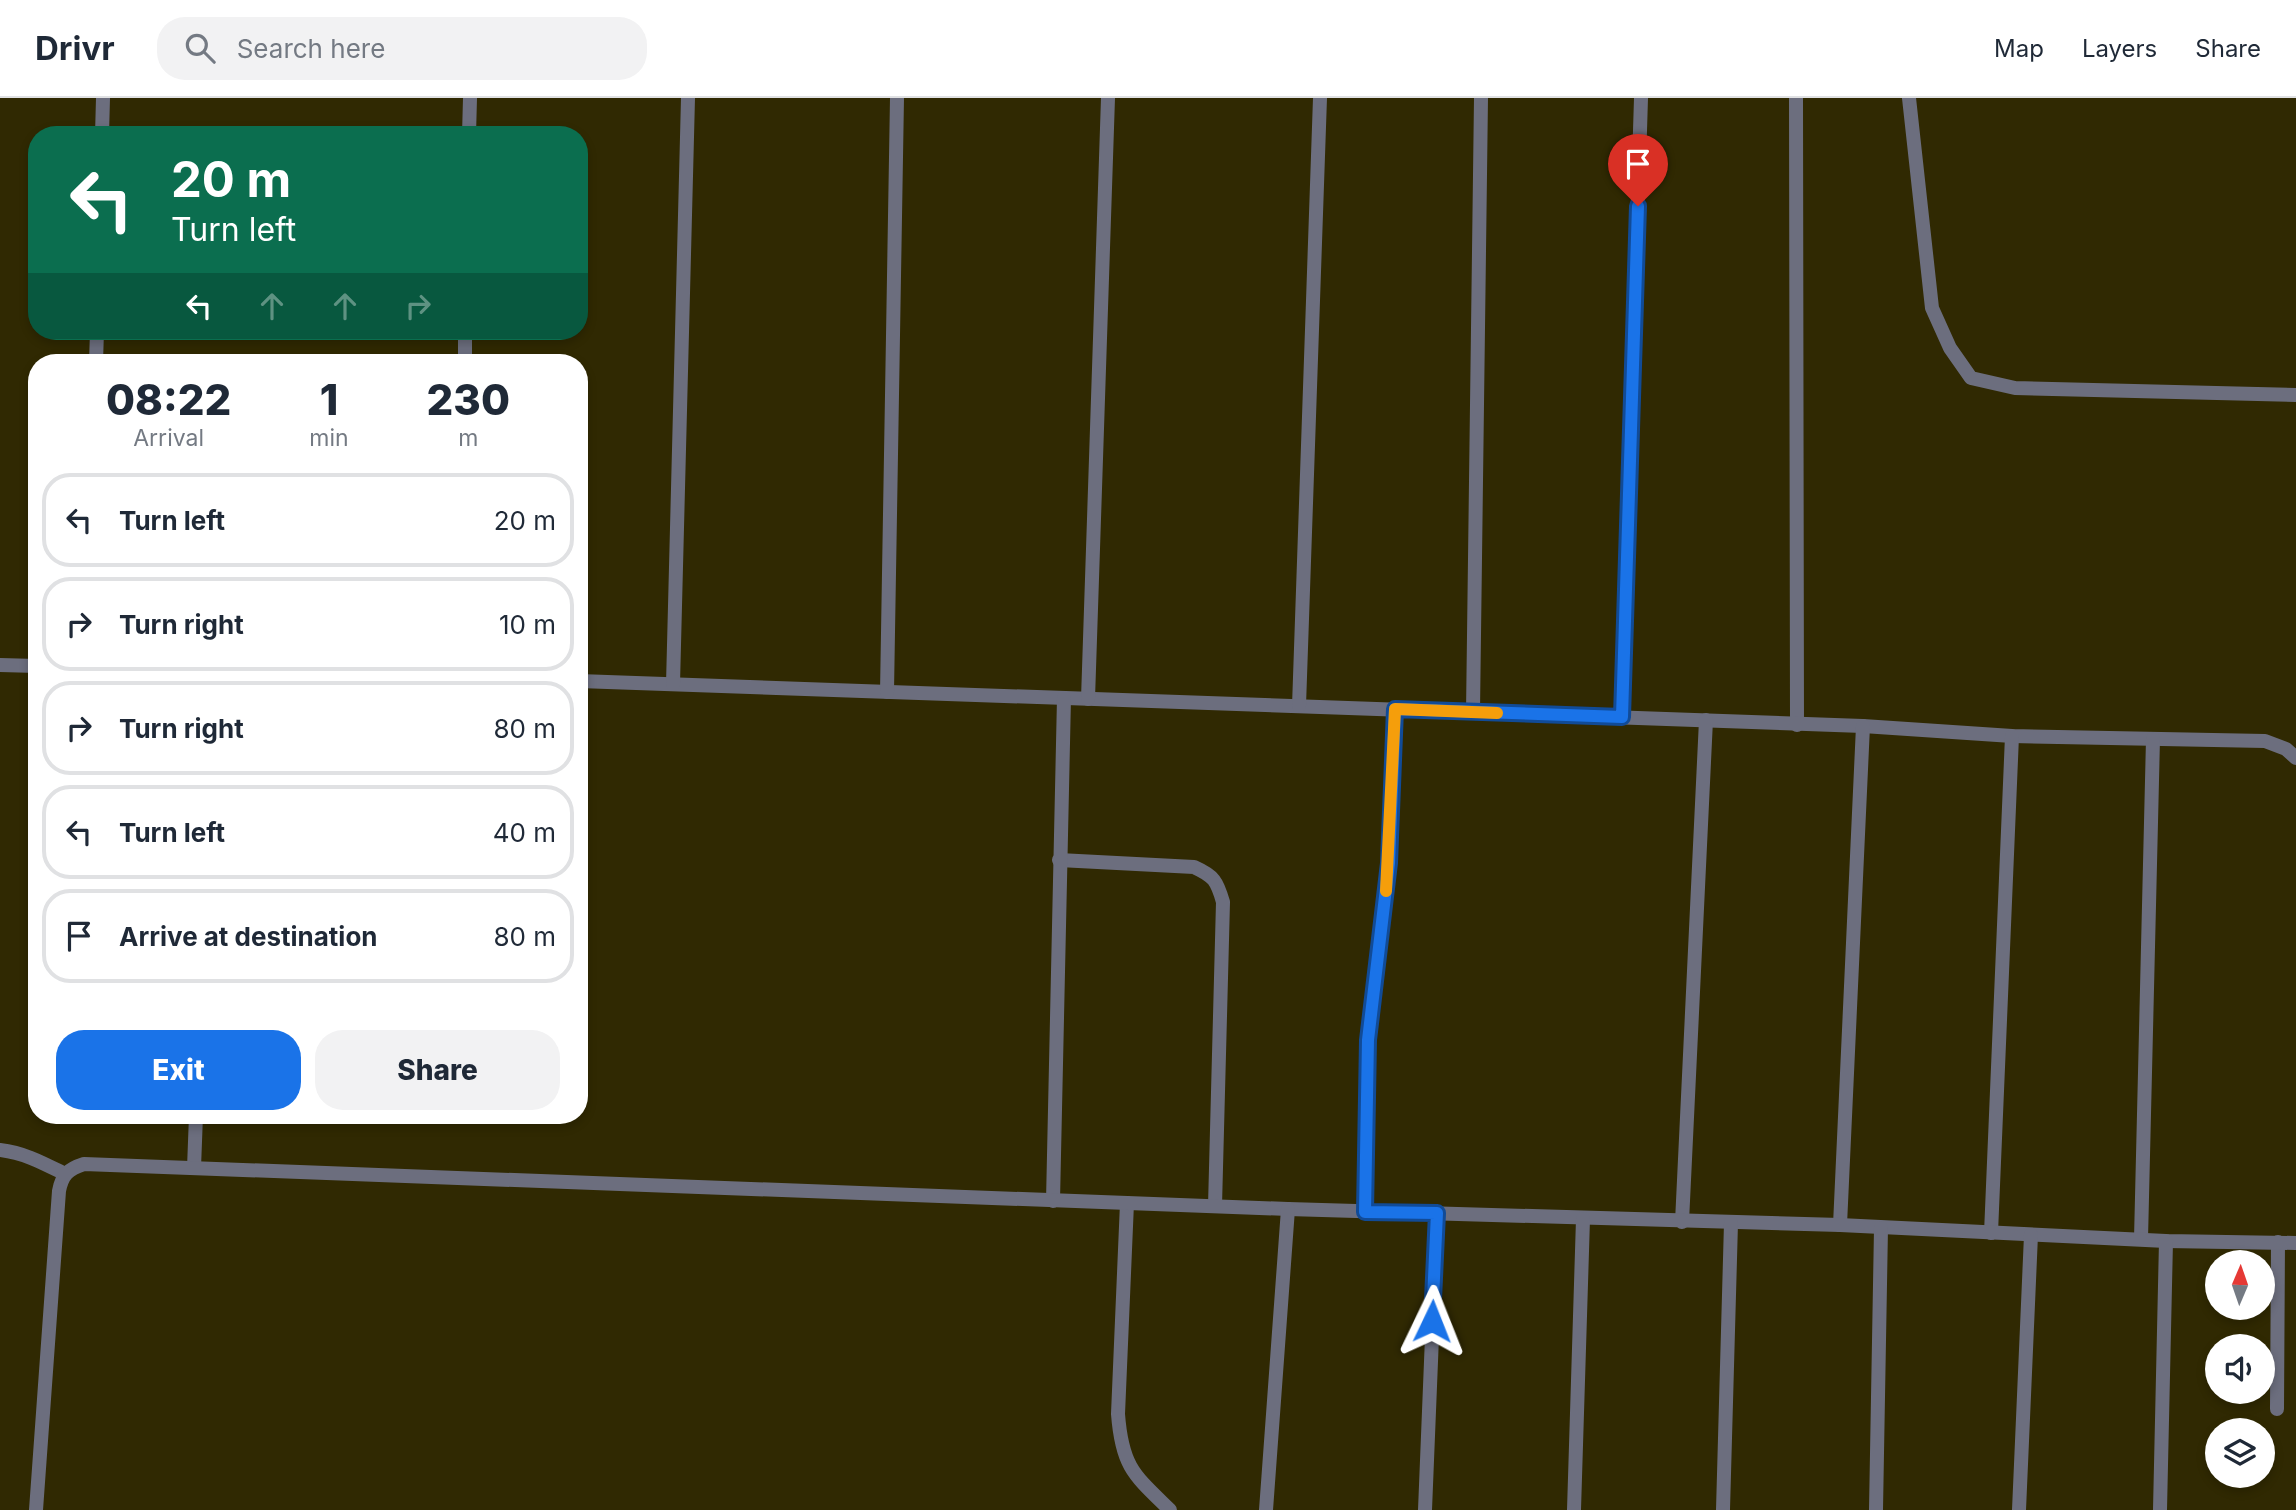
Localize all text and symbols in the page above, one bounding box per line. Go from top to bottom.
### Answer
search box [157,17,647,80]
text: Drivr [35,28,115,68]
icon: search [181,29,219,67]
text: Search here [237,33,385,64]
text: Map [1994,34,2044,63]
text: Layers [2082,34,2157,63]
text: Share [2195,34,2261,63]
pin [1608,134,1668,206]
icon: arrive [1619,145,1657,183]
text: 20 m [171,150,291,209]
icon: left [56,154,147,245]
text: Turn left [171,210,296,249]
icon: left [180,287,218,325]
icon: ahead [253,287,291,325]
icon: ahead [326,287,364,325]
icon: right [399,287,437,325]
text: 08:22 [106,374,231,425]
text: 1 [320,374,338,425]
text: 230 [427,374,510,425]
text: Arrival [133,424,204,452]
text: min [309,424,349,452]
text: m [458,424,478,452]
icon: left [60,501,98,539]
text: Turn left [119,505,225,536]
text: 20 m [494,505,556,536]
icon: right [60,605,98,643]
text: Turn right [119,609,244,640]
text: 10 m [499,609,556,640]
icon: right [60,709,98,747]
text: Turn right [119,713,244,744]
text: 80 m [493,713,556,744]
icon: left [60,813,98,851]
text: Turn left [119,817,225,848]
text: 40 m [493,817,556,848]
icon: arrive [60,917,98,955]
text: Arrive at destination [119,921,378,952]
text: 80 m [493,921,556,952]
button: Exit [56,1030,301,1110]
button: Share [315,1030,560,1110]
north arrow [2205,1250,2275,1320]
map controls [2205,1250,2275,1488]
position arrow [1395,1284,1469,1358]
button: sound [2205,1334,2275,1404]
button: layers [2205,1418,2275,1488]

